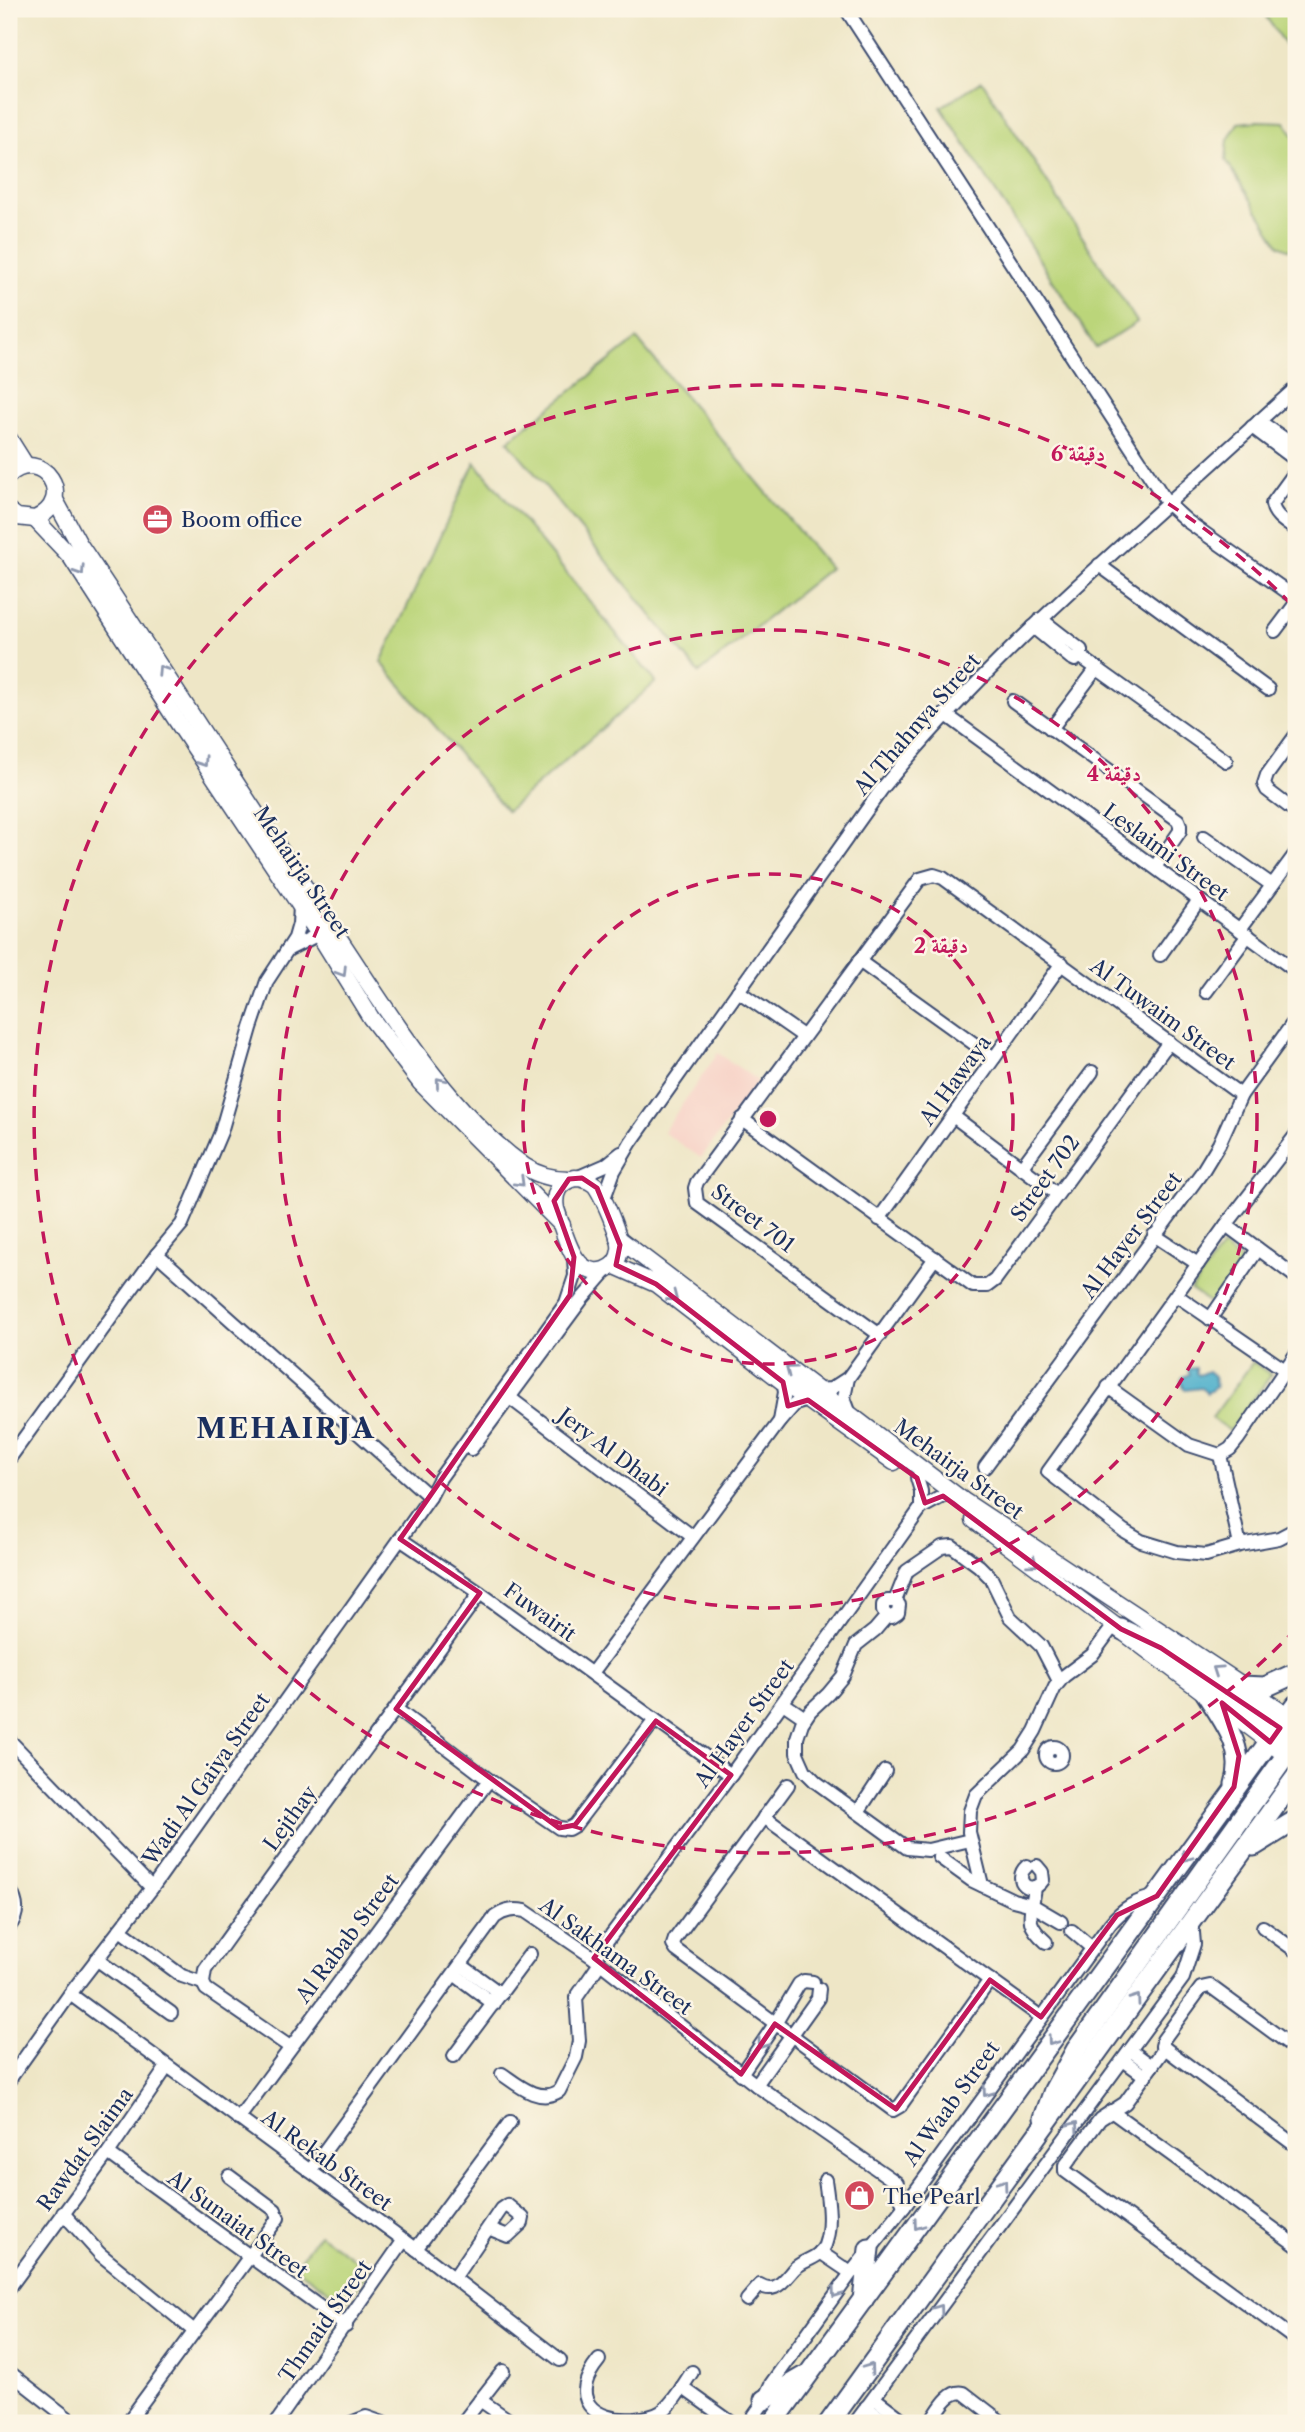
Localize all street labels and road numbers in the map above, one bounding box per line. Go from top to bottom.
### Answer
street label: Al Thahnya Street [848,648,986,801]
street label: Leslaimi Street [1098,798,1234,906]
street label: Mehairja Street [249,801,356,943]
street label: Al Tuwaim Street [1085,952,1241,1075]
street label: Al Hawaya [913,1029,997,1131]
street label: Street 702 [1005,1130,1085,1226]
street label: Al Hayer Street [1075,1166,1187,1304]
street label: Street 701 [707,1179,800,1257]
street label: Jery Al Dhabi [551,1401,673,1501]
street label: Mehairja Street [889,1414,1029,1525]
street label: Fuwairit [499,1577,581,1647]
street label: Al Hayer Street [689,1654,799,1793]
street label: Wadi Al Gaiya Street [136,1687,275,1871]
street label: Lejthay [258,1780,322,1855]
street label: Al Rabab Street [290,1868,404,2008]
street label: Al Sakhama Street [534,1892,698,2020]
street label: Al Waab Street [897,2035,1005,2171]
street label: Rawdat Slaima [32,2082,139,2216]
street label: Al Rekab Street [256,2104,398,2216]
street label: Al Sunaiat Street [162,2164,313,2284]
street label: Thmaid Street [274,2254,377,2387]

